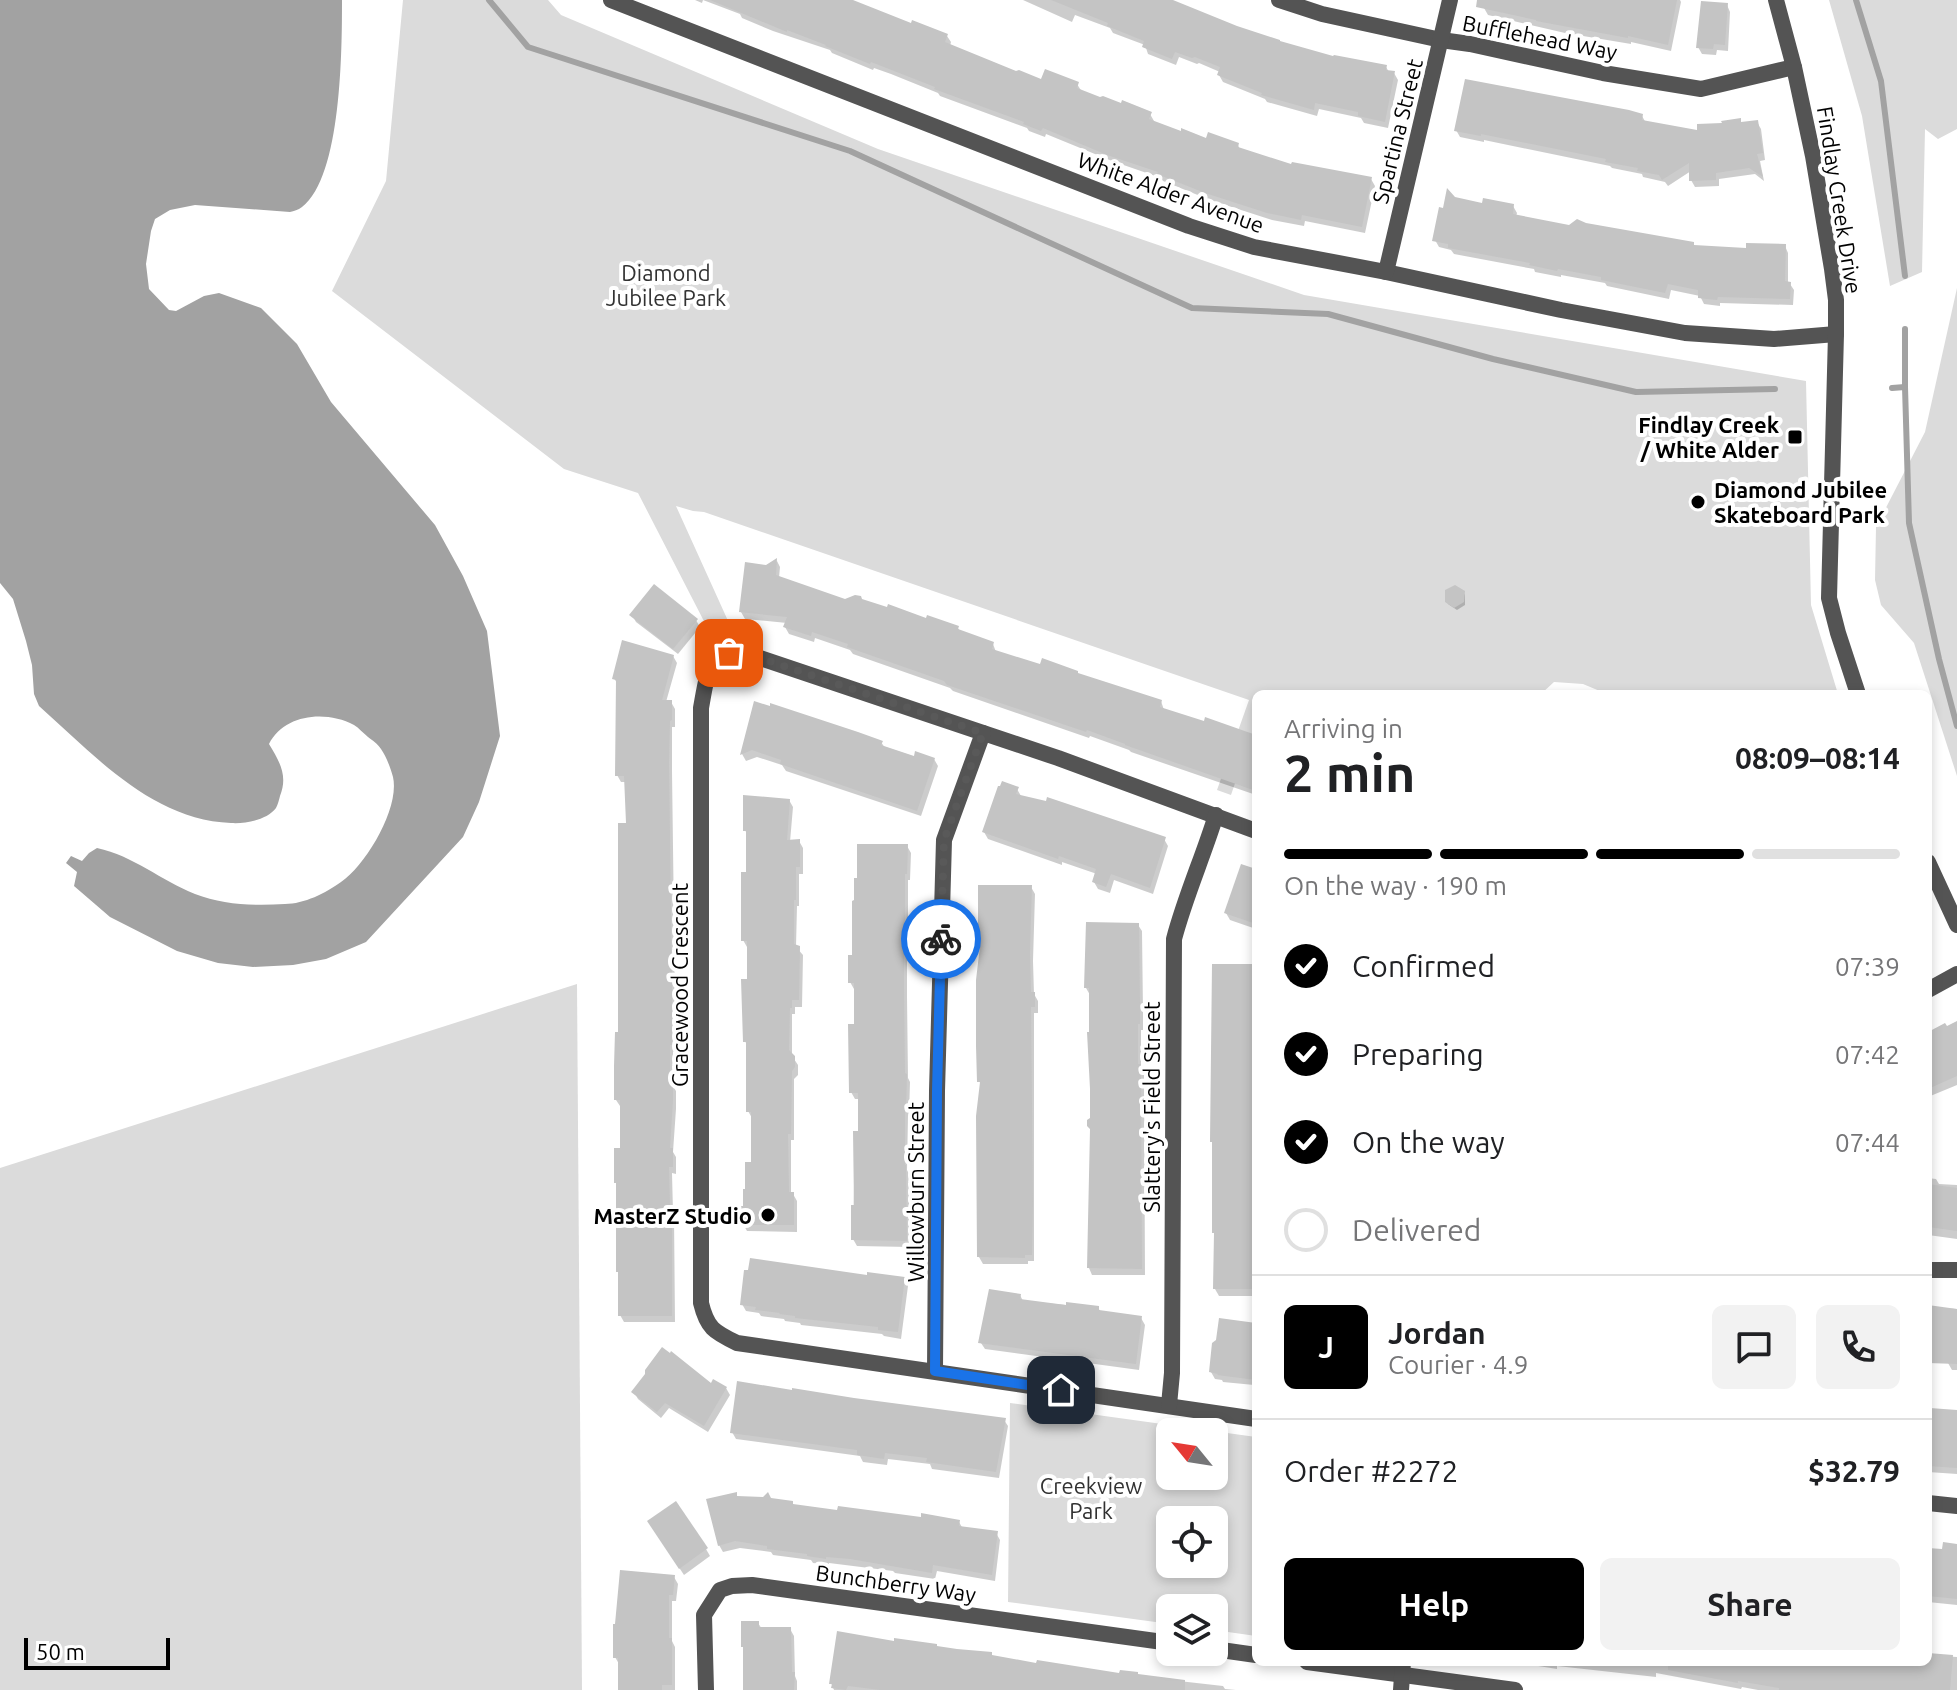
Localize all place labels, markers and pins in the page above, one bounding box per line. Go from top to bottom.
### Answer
place label: Findlay Creek / White Alder [1638,412,1780,462]
marker: Findlay Creek / White Alder [1786,428,1804,446]
place label: Diamond Jubilee Skateboard Park [1714,477,1887,527]
marker: Diamond Jubilee Skateboard Park [1689,493,1707,511]
pin [695,619,763,687]
place label: MasterZ Studio [593,1203,752,1228]
marker: MasterZ Studio [759,1206,777,1224]
pin [1027,1356,1095,1424]

